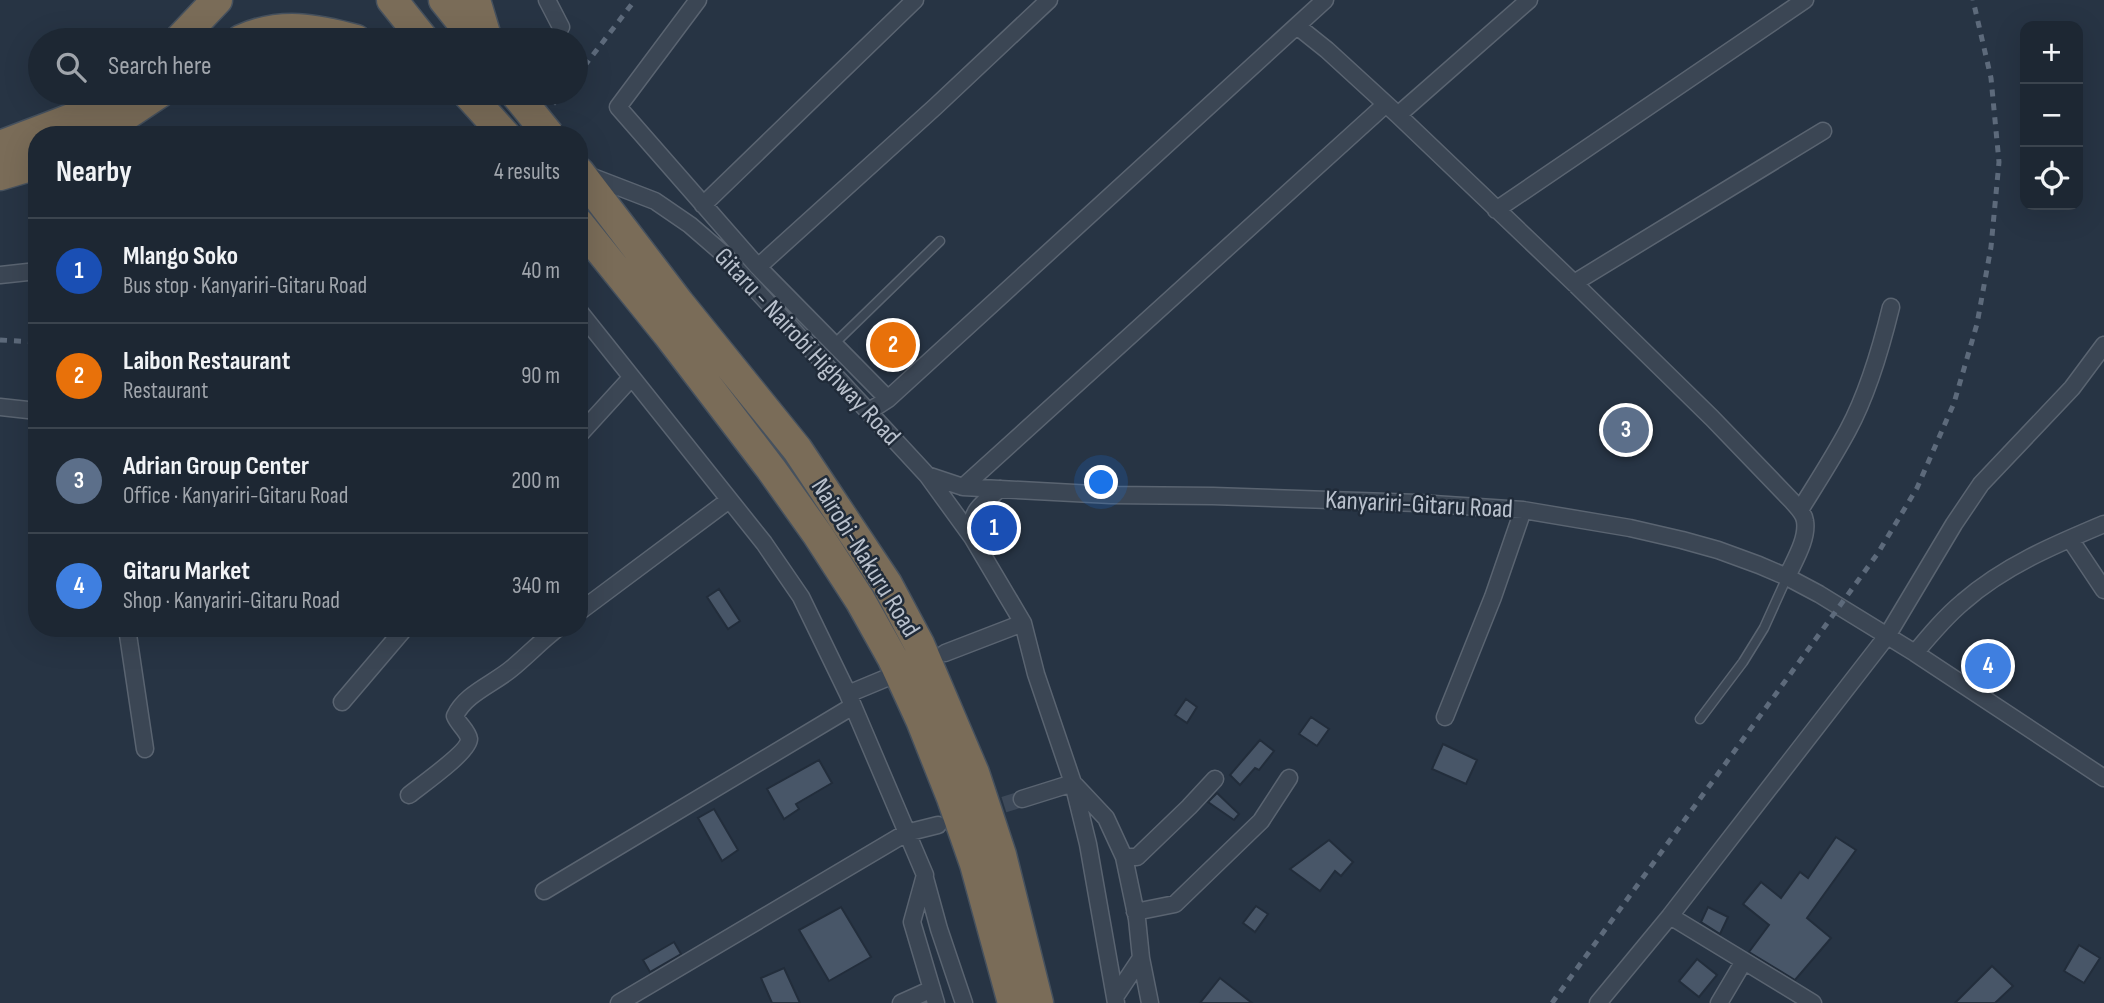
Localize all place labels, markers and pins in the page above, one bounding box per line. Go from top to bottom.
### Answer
pin: 2 [870,319,916,371]
pin: 3 [1603,404,1649,456]
pin: 1 [971,502,1017,554]
pin: 4 [1965,640,2011,692]

